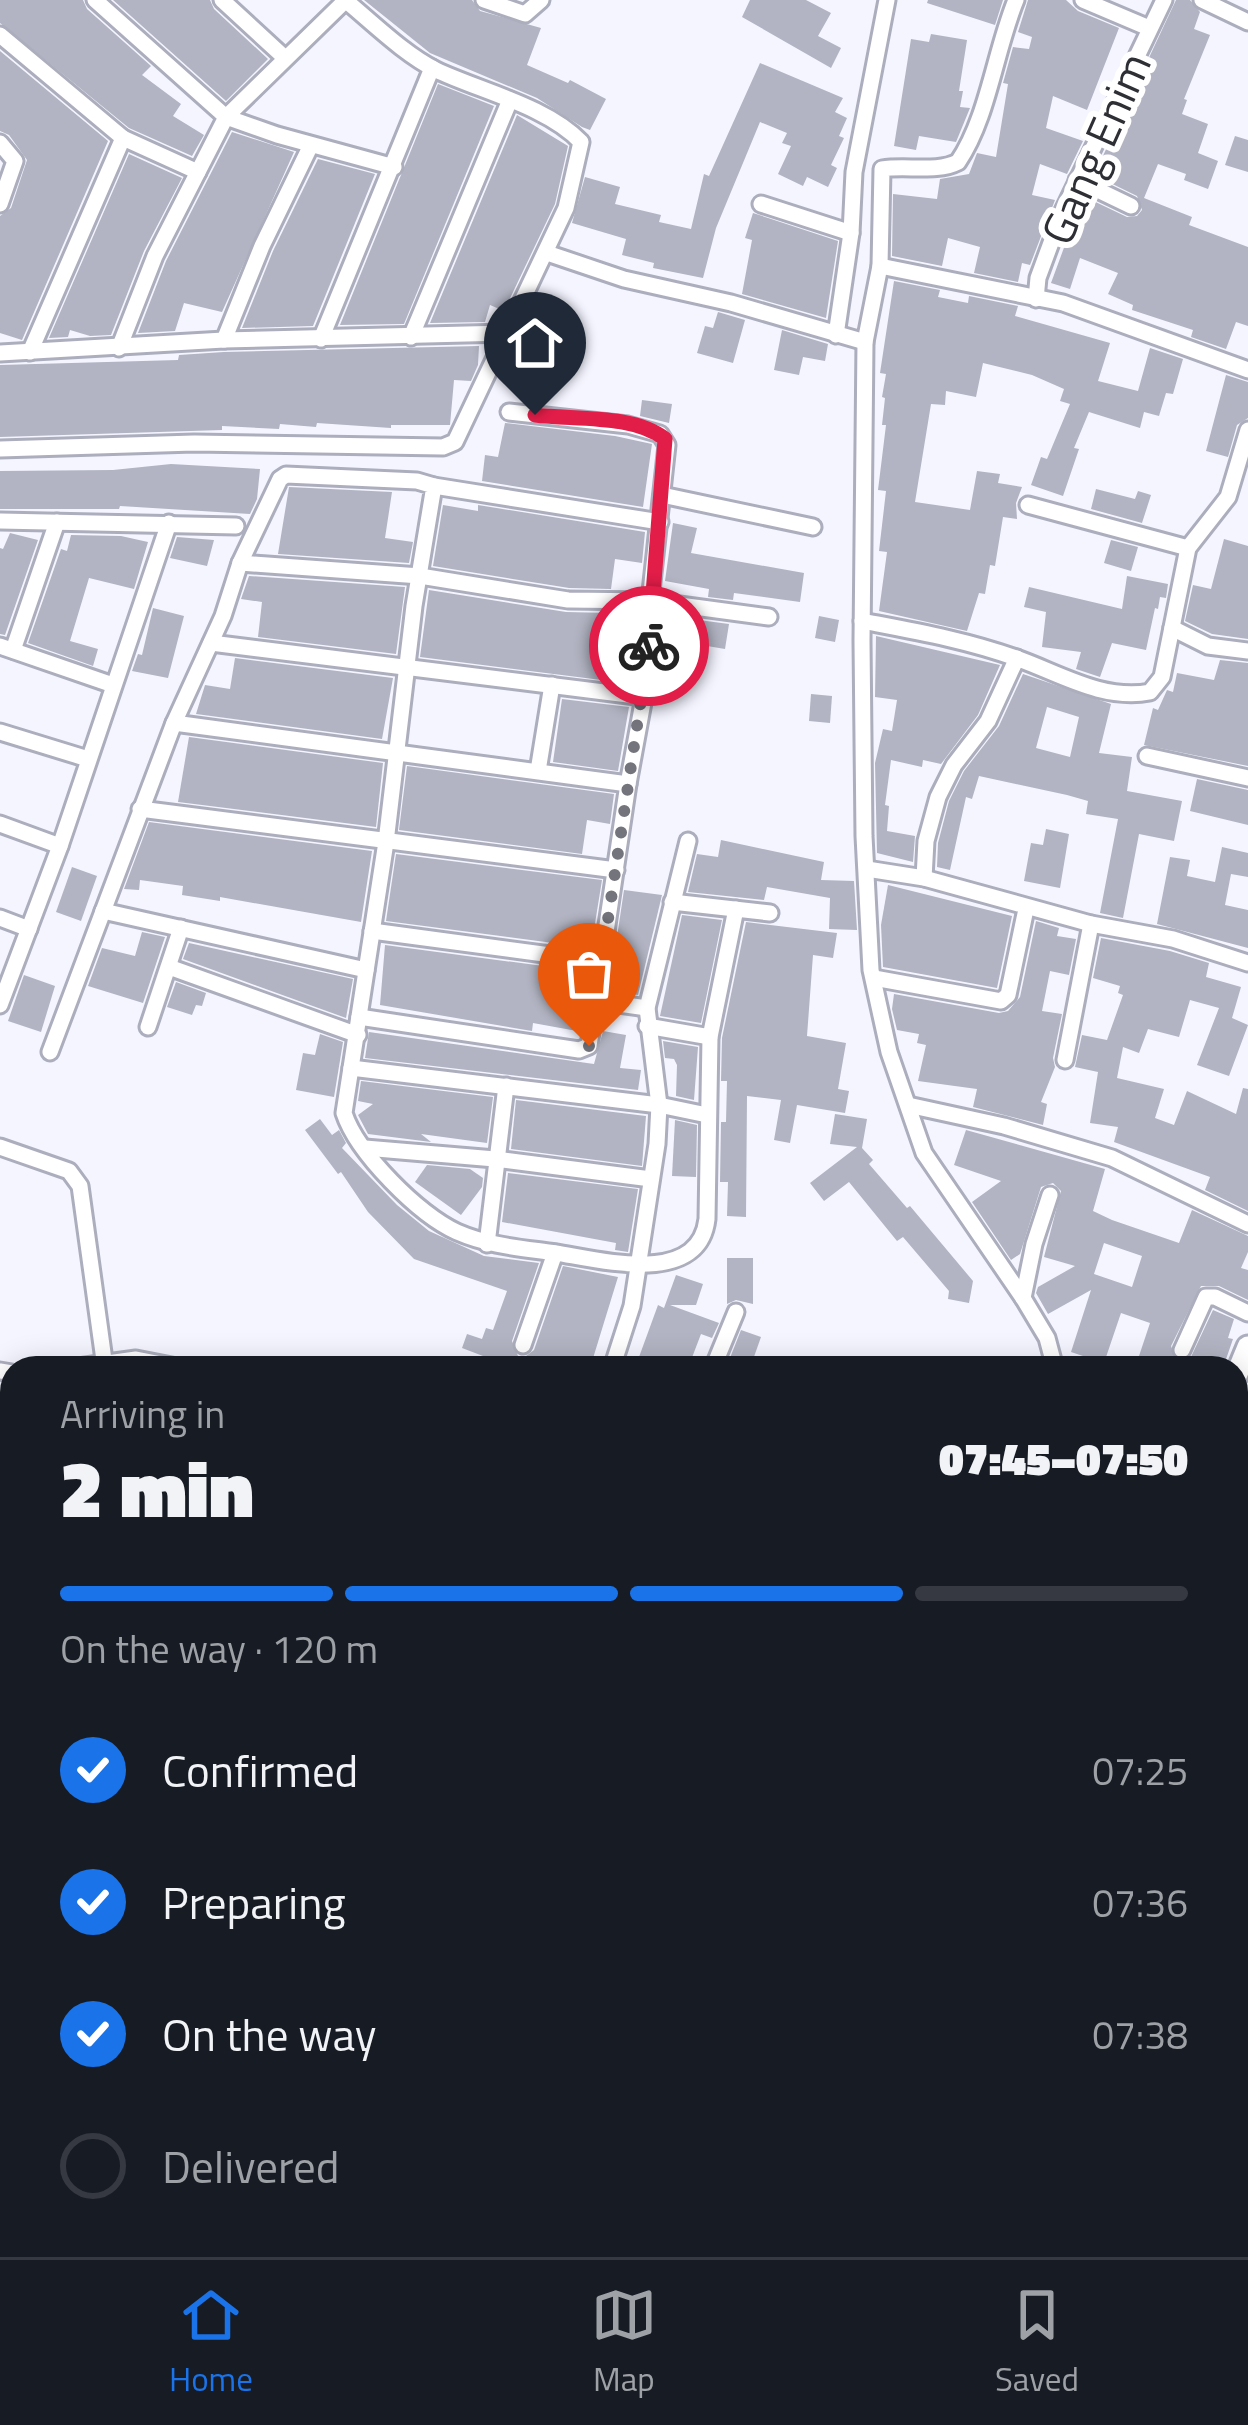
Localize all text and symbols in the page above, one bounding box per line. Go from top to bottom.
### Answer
street label: Gang Enim [1022,41,1168,255]
pin [484,292,586,415]
icon: home [502,310,568,376]
courier [589,586,709,706]
icon: bike [616,613,682,679]
pin [538,923,640,1046]
icon: bag [556,941,622,1007]
text: Arriving in [60,1384,225,1443]
text: 07:45–07:50 [939,1424,1188,1492]
text: 2 min [60,1429,254,1547]
text: On the way · 120 m [60,1619,378,1678]
text: Confirmed [162,1736,358,1804]
icon: check [60,1737,126,1803]
text: 07:25 [1092,1741,1188,1800]
text: Preparing [162,1868,346,1936]
icon: check [60,1869,126,1935]
text: 07:36 [1092,1873,1188,1932]
text: On the way [162,2000,376,2068]
icon: check [60,2001,126,2067]
text: 07:38 [1092,2005,1188,2064]
text: Delivered [162,2132,340,2200]
tab: Home [169,2282,253,2404]
tab: Map [591,2282,657,2404]
tab: Saved [995,2282,1079,2404]

